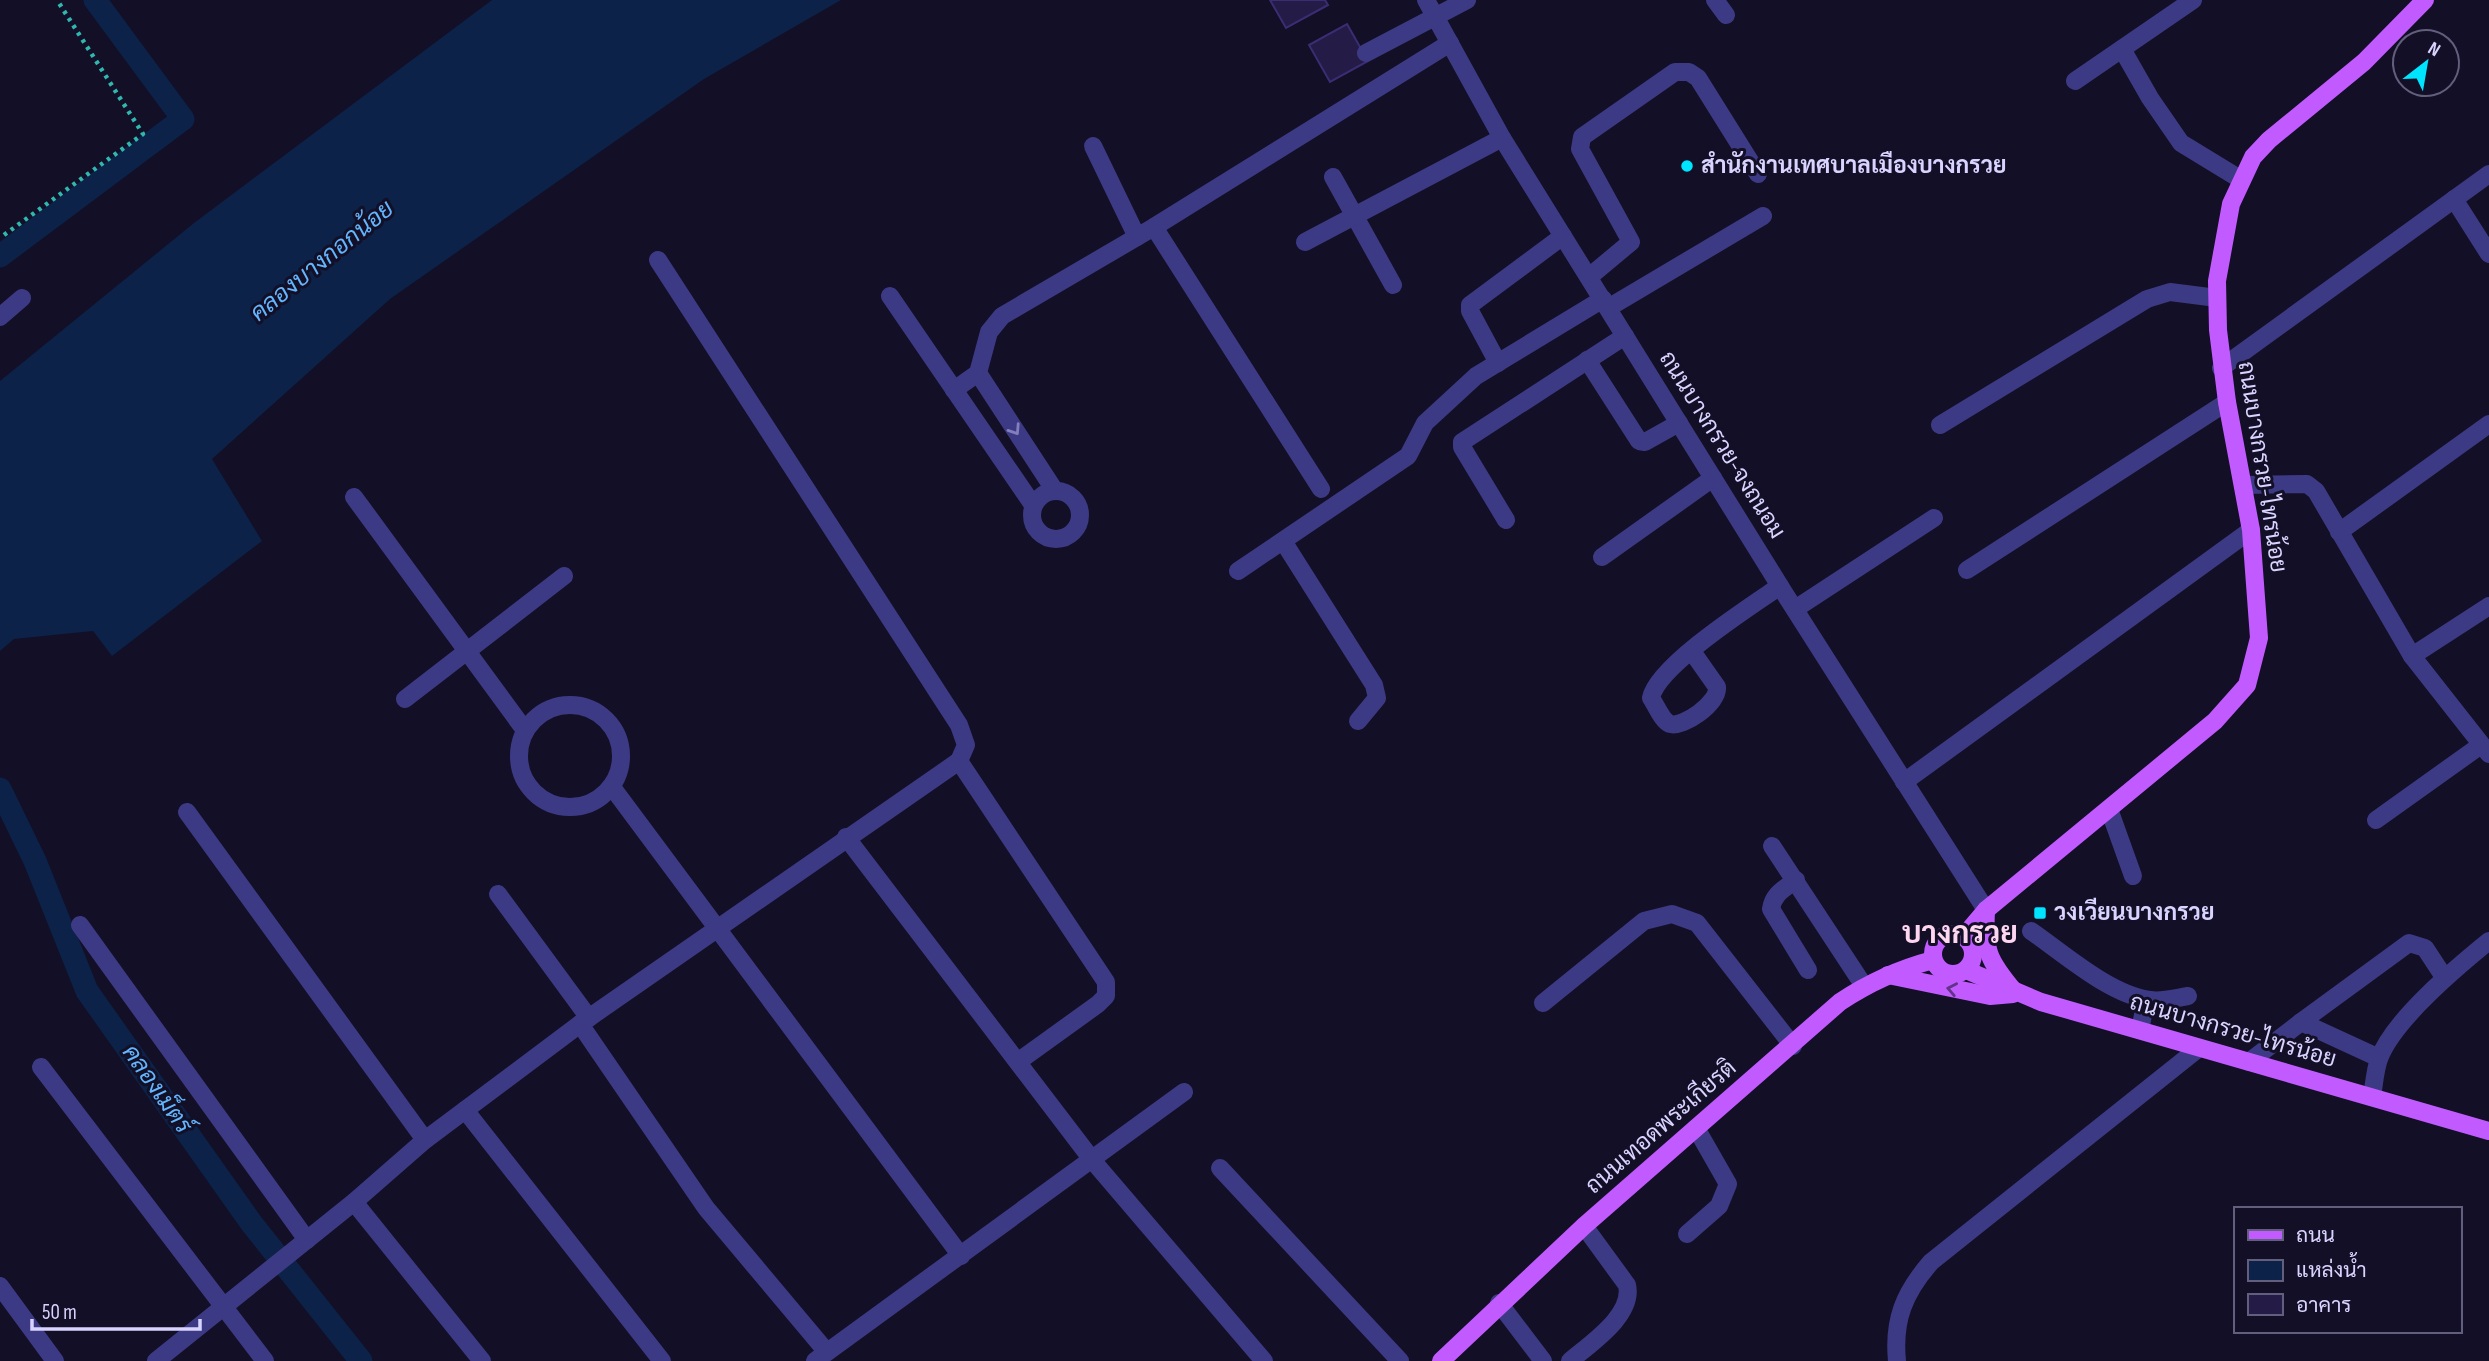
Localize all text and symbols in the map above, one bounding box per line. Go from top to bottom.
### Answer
north arrow [2391,28,2461,98]
text: N [2424,37,2444,62]
place label: สำนักงานเทศบาลเมืองบางกรวย [1701,150,2007,180]
marker: สำนักงานเทศบาลเมืองบางกรวย [1679,158,1695,174]
water label: คลองบางกอกน้อย [244,194,400,328]
street label: ถนนบางกรวย-จงถนอม [1653,346,1791,544]
street label: ถนนบางกรวย-ไทรน้อย [2231,359,2295,575]
one-way arrow [1007,423,1020,436]
place label: วงเวียนบางกรวย [2054,897,2214,927]
marker: วงเวียนบางกรวย [2032,905,2048,921]
district label: บางกรวย [1902,916,2018,952]
one-way arrow [1946,982,1958,997]
street label: ถนนบางกรวย-ไทรน้อย [2127,985,2340,1074]
water label: คลองเม็ตร์ [116,1037,202,1141]
street label: ถนนเทอดพระเกียรติ [1579,1052,1742,1200]
legend [2234,1207,2461,1333]
text: ถนน [2296,1223,2335,1248]
text: แหล่งน้ำ [2296,1252,2367,1283]
scale bar [32,1288,200,1332]
text: อาคาร [2296,1293,2352,1318]
text: 50 m [42,1300,77,1325]

